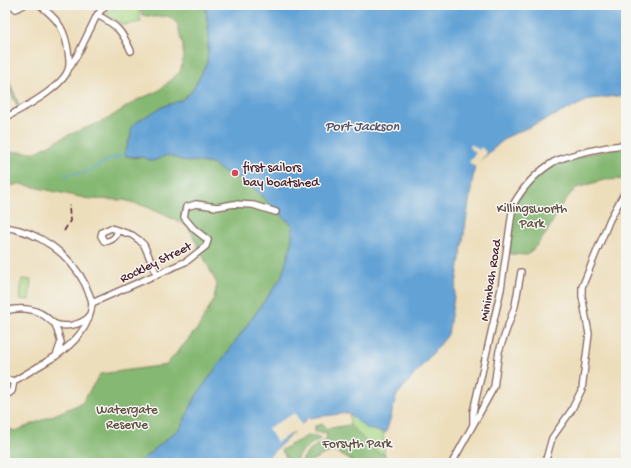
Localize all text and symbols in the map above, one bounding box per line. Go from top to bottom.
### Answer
water label: Port Jackson [325,119,399,136]
place label: first sailors bay boatshed [242,161,320,191]
marker: first sailors bay boatshed [230,168,240,178]
park label: Killingsworth Park [497,202,567,232]
street label: Minimbah Road [478,237,506,322]
street label: Rockley Street [118,239,196,287]
park label: Watergate Reserve [96,403,158,433]
park label: Forsyth Park [321,437,393,452]

